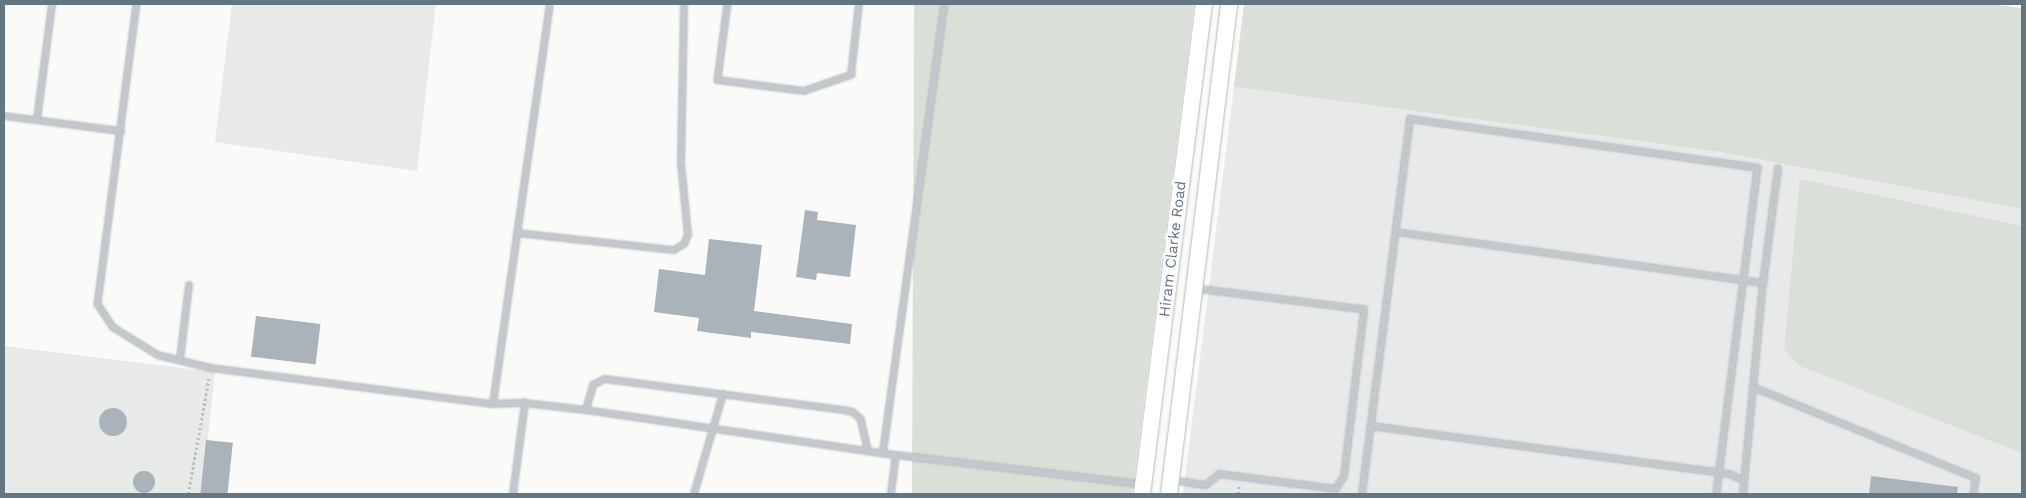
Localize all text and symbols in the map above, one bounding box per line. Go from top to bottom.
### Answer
street label: Hiram Clarke Road [1156,180,1190,318]

